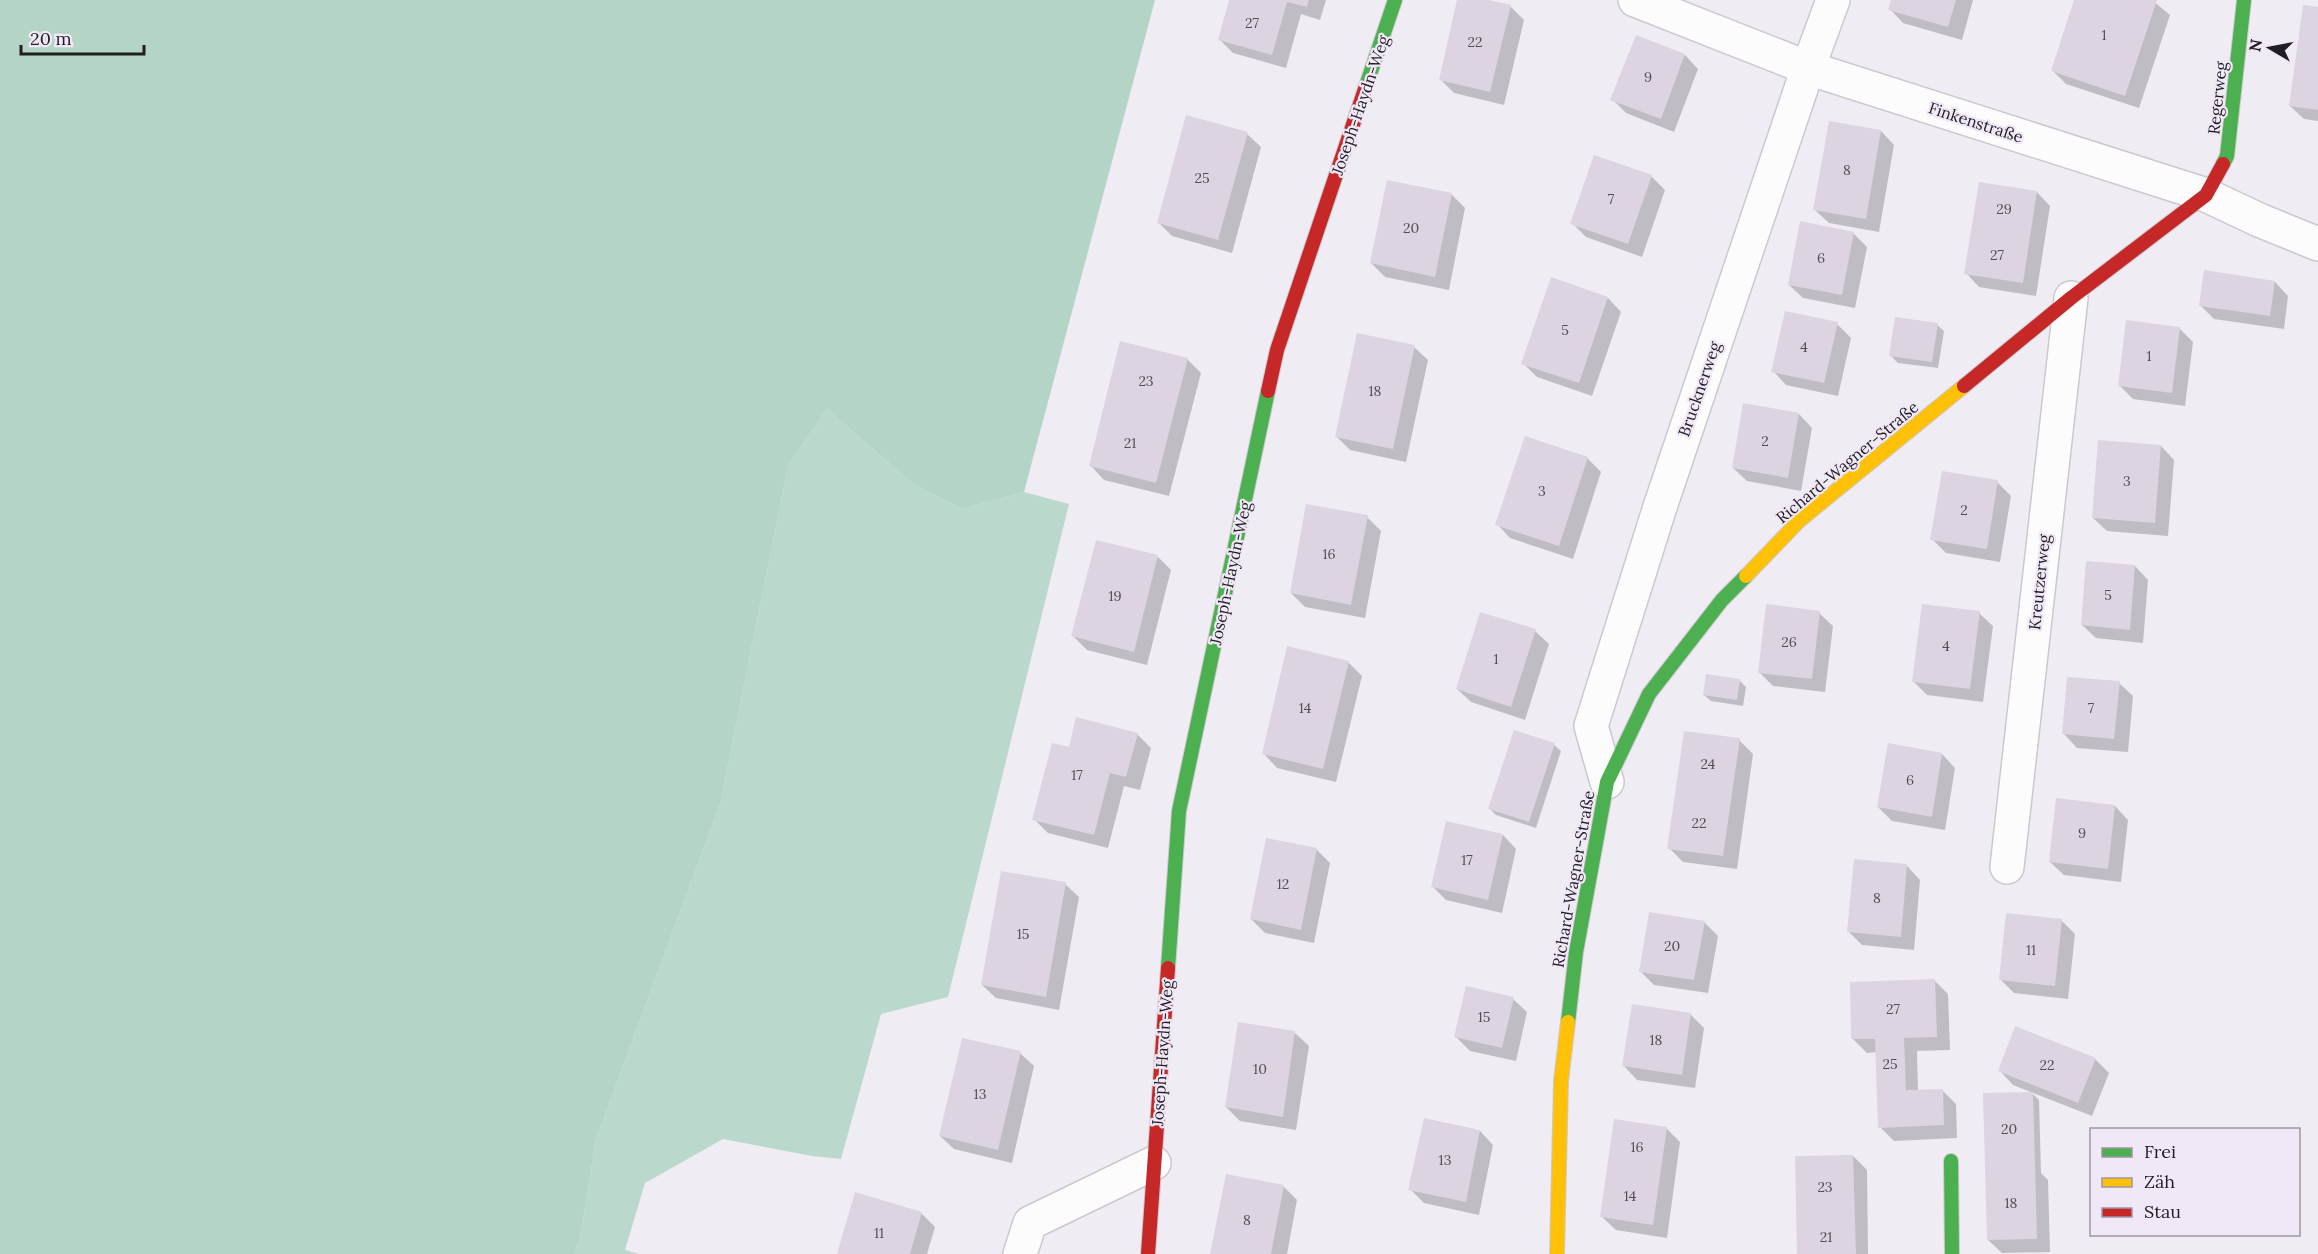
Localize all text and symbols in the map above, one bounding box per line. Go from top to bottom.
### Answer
house number: 27 [1245,14,1260,32]
scale bar [21,18,144,56]
north arrow [2240,18,2300,78]
house number: 1 [2101,26,2107,44]
text: 20 m [30,27,72,50]
street label: Joseph-Haydn-Weg [1326,32,1394,178]
house number: 22 [1467,33,1483,51]
text: N [2244,38,2266,53]
street label: Regerweg [2203,59,2231,135]
house number: 9 [1644,68,1652,86]
street label: Finkenstraße [1926,97,2026,147]
house number: 8 [1843,161,1851,179]
house number: 25 [1194,169,1210,187]
house number: 7 [1608,190,1615,208]
house number: 29 [1996,200,2012,218]
house number: 20 [1403,219,1419,237]
house number: 27 [1990,246,2005,264]
house number: 6 [1817,249,1825,267]
house number: 5 [1561,321,1569,339]
street label: Brucknerweg [1673,338,1725,439]
house number: 4 [1800,338,1808,356]
house number: 1 [2146,347,2152,365]
house number: 23 [1138,372,1154,390]
house number: 18 [1369,382,1382,400]
street label: Richard-Wagner-Straße [1772,396,1922,527]
house number: 2 [1761,432,1769,450]
house number: 21 [1124,434,1136,452]
house number: 3 [2123,472,2131,490]
house number: 3 [1538,482,1546,500]
street label: Joseph-Haydn-Weg [1205,498,1255,648]
house number: 2 [1960,501,1968,519]
street label: Kreutzerweg [2024,532,2054,631]
house number: 16 [1322,545,1336,563]
house number: 5 [2104,586,2112,604]
house number: 19 [1108,587,1122,605]
house number: 26 [1781,633,1797,651]
house number: 4 [1942,637,1950,655]
house number: 1 [1493,650,1499,668]
house number: 14 [1299,699,1312,717]
house number: 7 [2088,699,2095,717]
house number: 24 [1701,755,1716,773]
house number: 17 [1071,766,1083,784]
house number: 6 [1906,771,1914,789]
street label: Richard-Wagner-Straße [1548,788,1599,969]
house number: 22 [1691,814,1707,832]
house number: 9 [2078,824,2086,842]
house number: 17 [1461,851,1473,869]
house number: 12 [1277,875,1289,893]
house number: 8 [1873,889,1881,907]
house number: 15 [1017,925,1029,943]
house number: 20 [1664,937,1680,955]
house number: 11 [2026,941,2036,959]
street label: Joseph-Haydn-Weg [1147,978,1177,1128]
house number: 27 [1886,1000,1901,1018]
house number: 15 [1478,1008,1490,1026]
house number: 18 [1650,1031,1663,1049]
house number: 25 [1882,1055,1898,1073]
house number: 22 [2039,1056,2055,1074]
house number: 10 [1253,1060,1267,1078]
house number: 13 [974,1085,987,1103]
house number: 20 [2001,1120,2017,1138]
legend [2090,1128,2300,1236]
house number: 16 [1630,1138,1644,1156]
text: Frei [2144,1140,2176,1163]
house number: 13 [1439,1151,1452,1169]
text: Zäh [2144,1170,2175,1193]
house number: 23 [1817,1178,1833,1196]
house number: 14 [1624,1187,1637,1205]
house number: 18 [2005,1194,2018,1212]
text: Stau [2144,1200,2181,1223]
house number: 8 [1243,1211,1251,1229]
house number: 11 [874,1224,884,1242]
house number: 21 [1820,1228,1832,1246]

